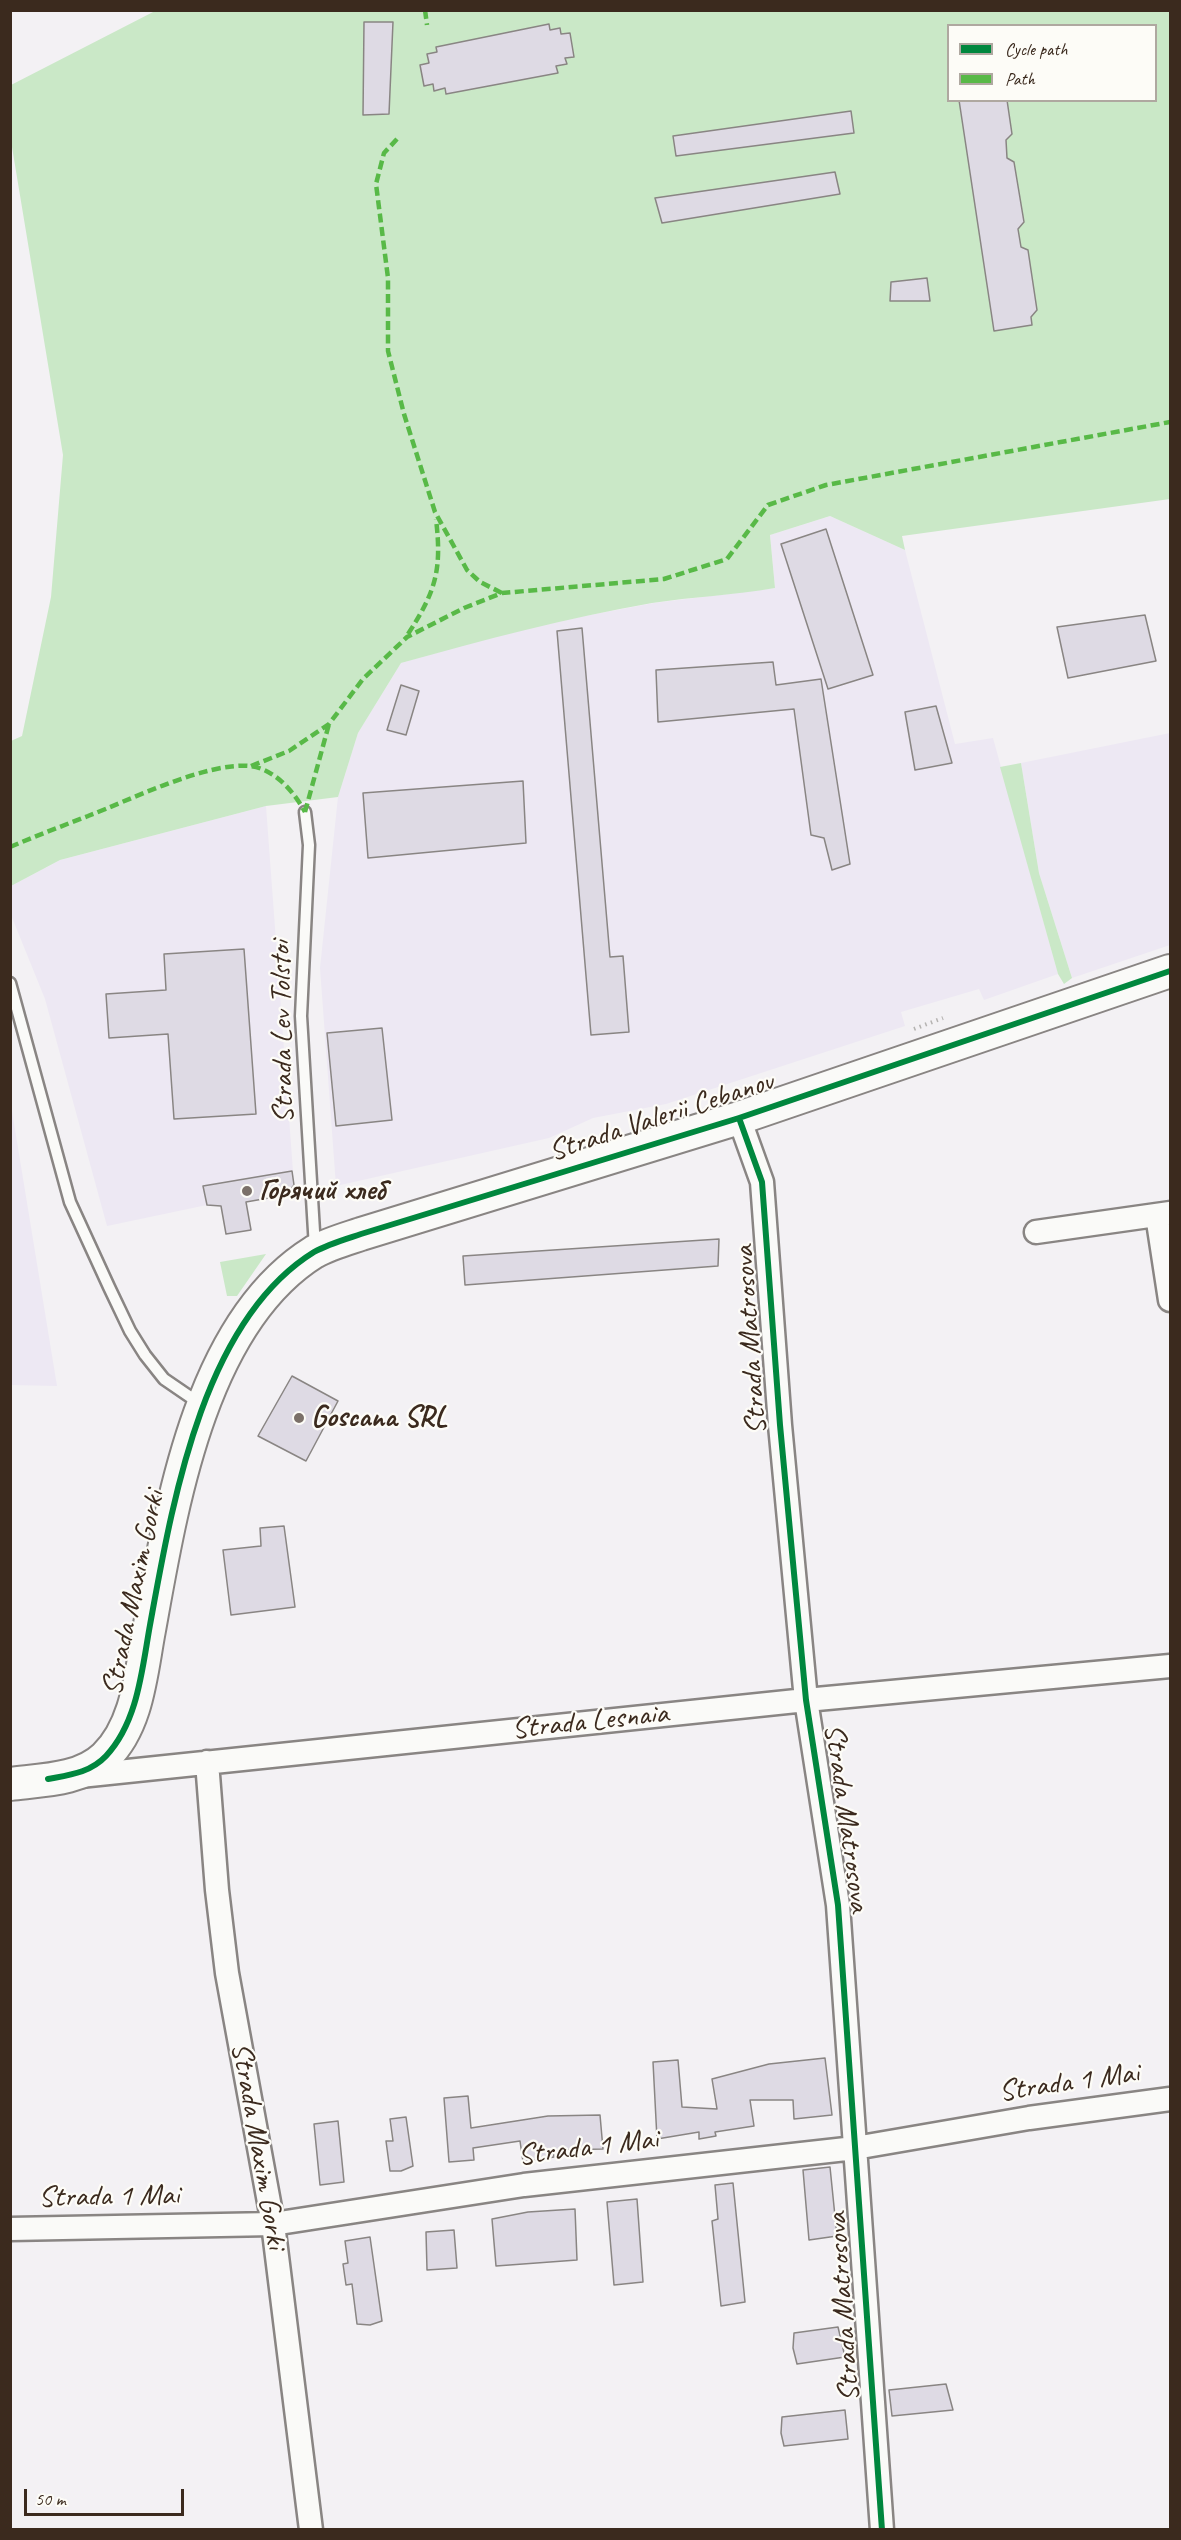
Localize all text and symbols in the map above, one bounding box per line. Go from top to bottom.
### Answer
legend [947,24,1157,102]
text: Cycle path [1005,38,1067,60]
text: Path [1005,68,1035,90]
street label: Strada Lev Tolstoi [263,940,303,1124]
street label: Strada Valerii Cebanov [544,1064,778,1170]
place label: Горячий хлеб [259,1173,385,1209]
marker: Горячий хлеб [240,1184,254,1198]
street label: Strada Matrosova [726,1244,776,1436]
place label: Goscana SRL [311,1400,446,1436]
marker: Goscana SRL [292,1411,306,1425]
street label: Strada Maxim Gorki [95,1487,173,1699]
street label: Strada Lesnaia [510,1696,670,1748]
street label: Strada Matrosova [815,1722,877,1914]
street label: Strada Maxim Gorki [222,2040,294,2252]
street label: Strada 1 Mai [997,2055,1141,2111]
street label: Strada 1 Mai [516,2122,660,2174]
street label: Strada 1 Mai [38,2178,180,2216]
street label: Strada Matrosova [819,2211,869,2403]
scale bar [27,2477,188,2515]
text: 50 m [35,2488,66,2510]

